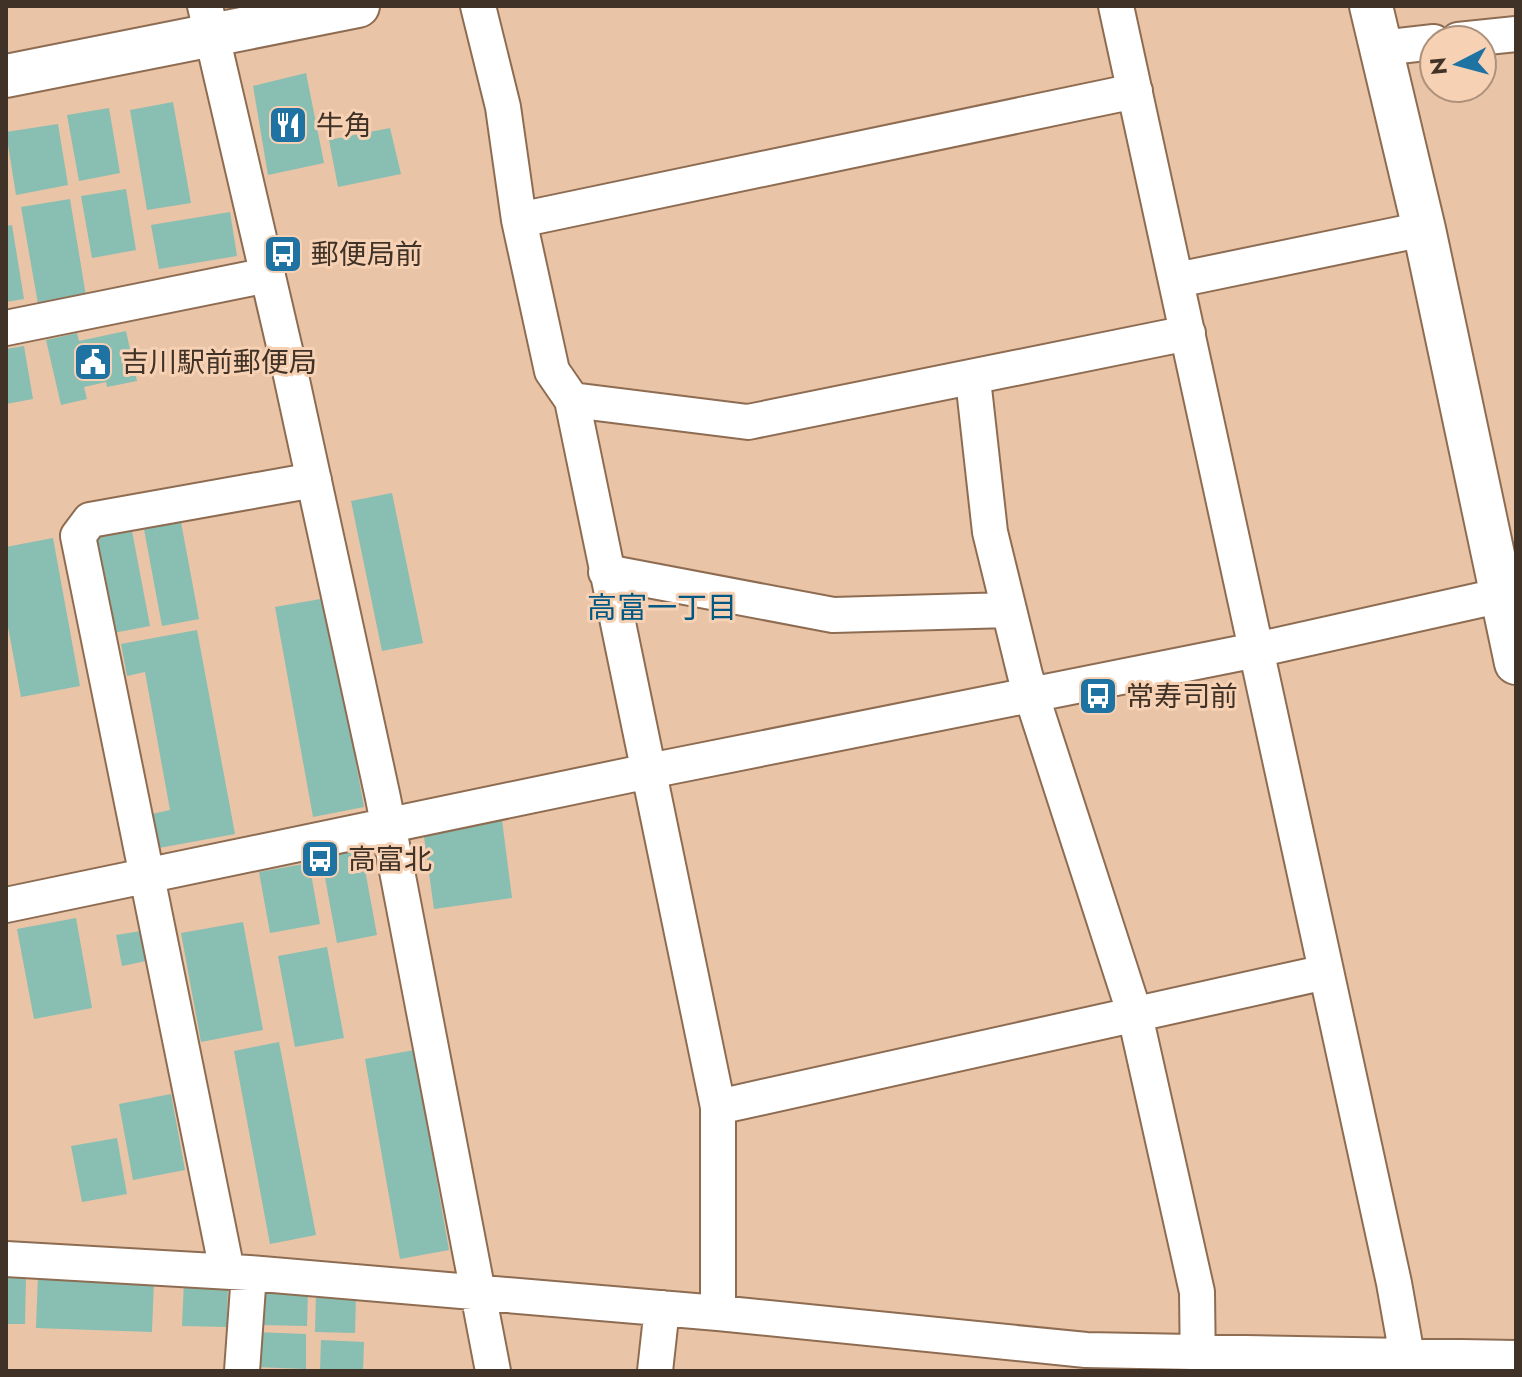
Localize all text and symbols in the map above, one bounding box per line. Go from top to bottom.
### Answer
north arrow [1418,24,1498,104]
text: N [1421,56,1455,76]
restaurant icon: 牛角 [267,104,309,146]
place label: 牛角 [316,105,372,146]
bus stop icon: 郵便局前 [262,233,304,275]
place label: 郵便局前 [311,234,423,275]
public building icon: 吉川駅前郵便局 [72,341,114,383]
place label: 吉川駅前郵便局 [121,342,317,383]
district label: 高富一丁目 [587,586,737,629]
bus stop icon: 常寿司前 [1077,675,1119,717]
place label: 常寿司前 [1126,676,1238,717]
bus stop icon: 高富北 [299,838,341,880]
place label: 高富北 [348,839,432,880]

